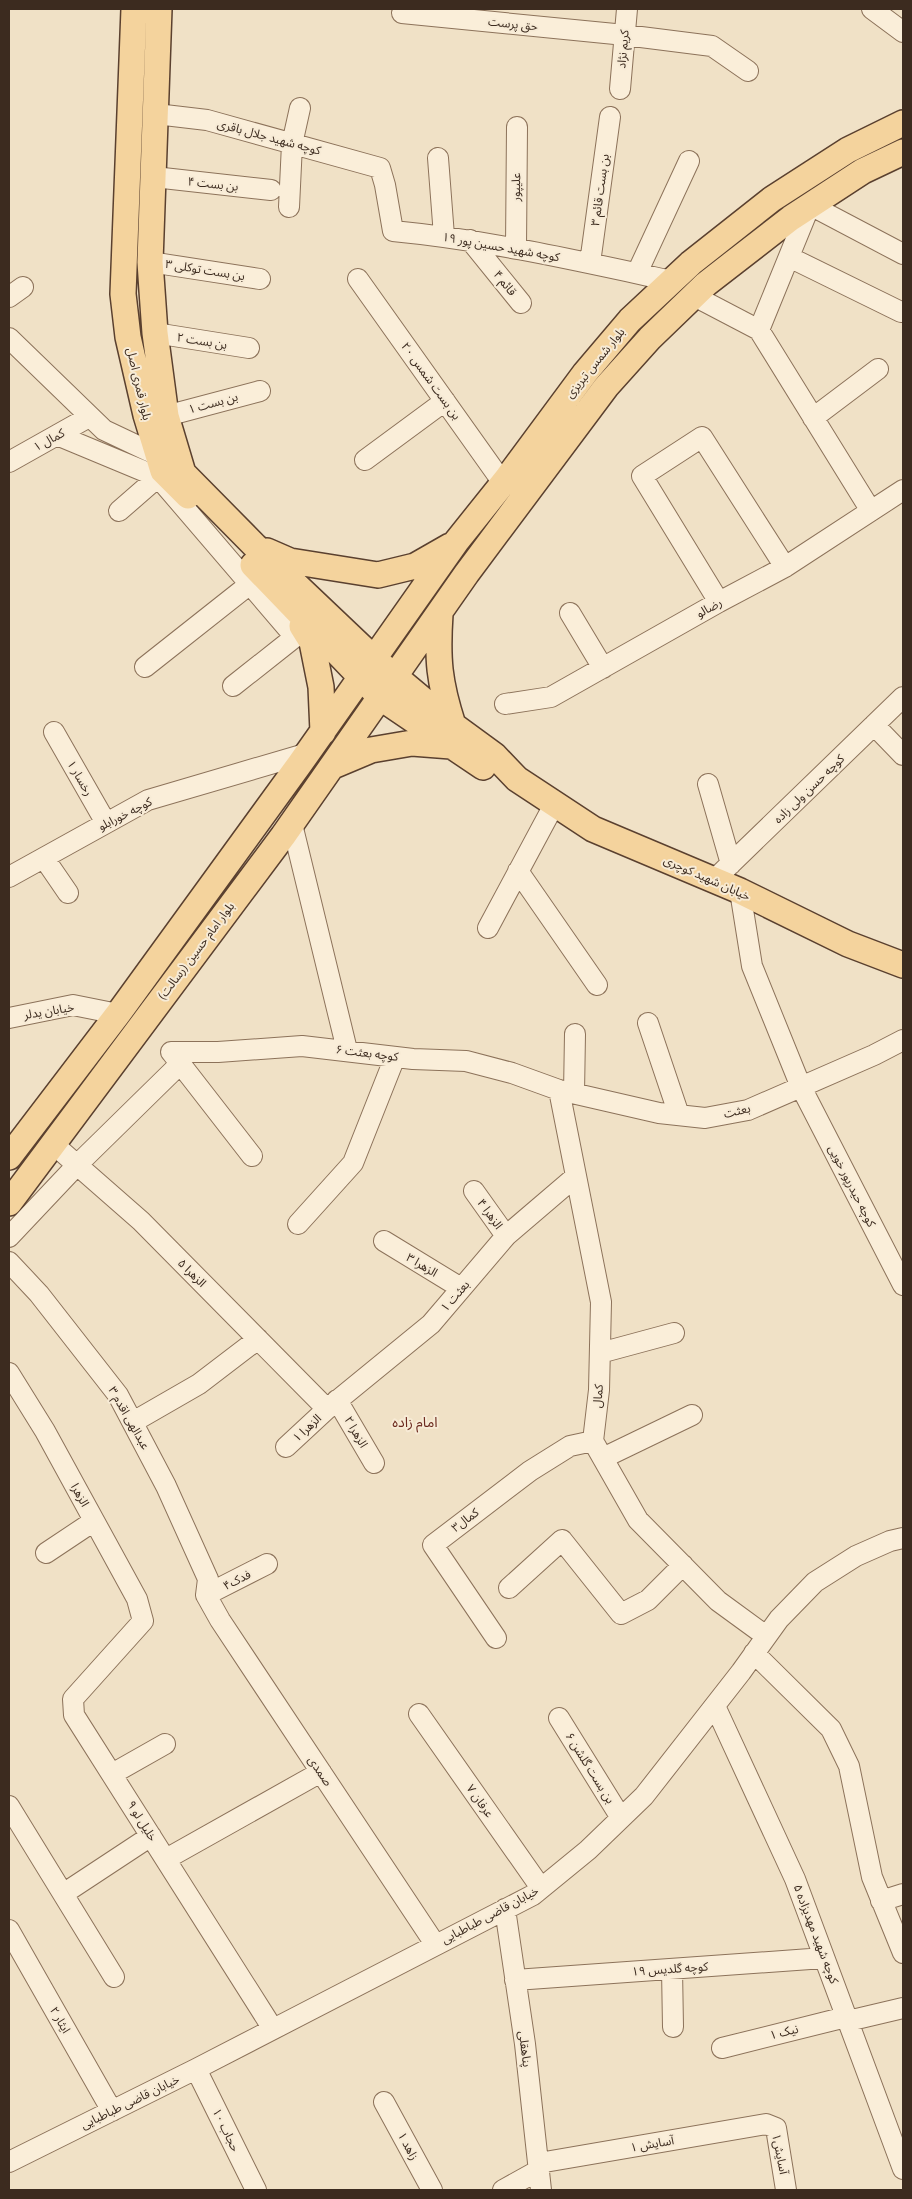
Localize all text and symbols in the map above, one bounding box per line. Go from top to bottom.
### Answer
street label: حق پرست [487,13,539,35]
street label: کریم نژاد [613,28,634,69]
street label: کوچه شهید جلال باقری [215,115,324,159]
street label: بن بست قائم ۳ [587,153,614,227]
street label: بن بست ۴ [187,173,239,195]
street label: علیپور [508,173,524,202]
street label: کوچه شهید حسین پور ۱۹ [441,229,562,265]
street label: بن بست توکلی ۳ [164,256,246,284]
street label: قائم ۴ [489,267,520,300]
street label: بلوار شمس تبریزی [562,324,628,402]
street label: بن بست ۲ [176,329,228,353]
street label: بن بست شمس ۲۰ [397,339,465,423]
street label: بلوار قمری اصل [123,346,155,422]
street label: بن بست ۱ [186,389,240,417]
street label: کمال ۱ [31,424,68,455]
street label: رضالو [693,594,725,622]
street label: کوچه حسن ولی زاده [770,750,849,827]
street label: رخسار ۱ [63,757,97,799]
street label: کوچه خورابلو [95,793,156,834]
street label: خیابان شهید کوچری [661,852,753,904]
street label: بلوار امام حسین (رسالت) [154,899,239,1004]
street label: خیابان یدلر [22,999,75,1023]
street label: کوچه بعثت ۶ [335,1041,400,1065]
street label: بعثت [722,1100,752,1122]
street label: کوچه حیدرپور خویی [824,1142,880,1231]
street label: الزهرا ۴ [473,1195,507,1233]
street label: الزهرا ۳ [403,1249,441,1281]
street label: الزهرا ۵ [174,1255,210,1291]
street label: بعثت ۱ [437,1277,473,1315]
street label: کمال [589,1382,607,1409]
street label: عبدالهی اقدم ۳ [104,1384,154,1453]
street label: الزهرا ۱ [289,1410,325,1445]
district label: امام زاده [392,1412,438,1433]
street label: الزهرا ۲ [341,1413,372,1451]
street label: الزهرا [67,1480,93,1510]
street label: کمال۳ [448,1504,483,1536]
street label: فدک۴ [220,1566,254,1594]
street label: بن بست گلشن ۶ [562,1729,618,1807]
street label: صمدی [304,1753,336,1789]
street label: عرفان ۷ [463,1781,497,1821]
street label: خلیل لو ۹ [123,1798,161,1844]
street label: کوچه شهید مهدیزاده ۵ [790,1882,843,1987]
street label: خیابان قاضی طباطبایی [439,1883,541,1947]
street label: کوچه گلدیس ۱۹ [631,1958,710,1980]
street label: ایثار ۲ [46,2004,74,2036]
street label: نیک ۱ [768,2021,800,2043]
street label: پناهقلی [515,2030,535,2068]
street label: خیابان قاضی طباطبایی [78,2071,182,2133]
street label: حجاب ۱۰ [209,2106,243,2154]
street label: زاهد ۱ [394,2129,422,2163]
street label: آسایش ۱ [629,2132,676,2156]
street label: آسایش۱ [768,2132,792,2176]

